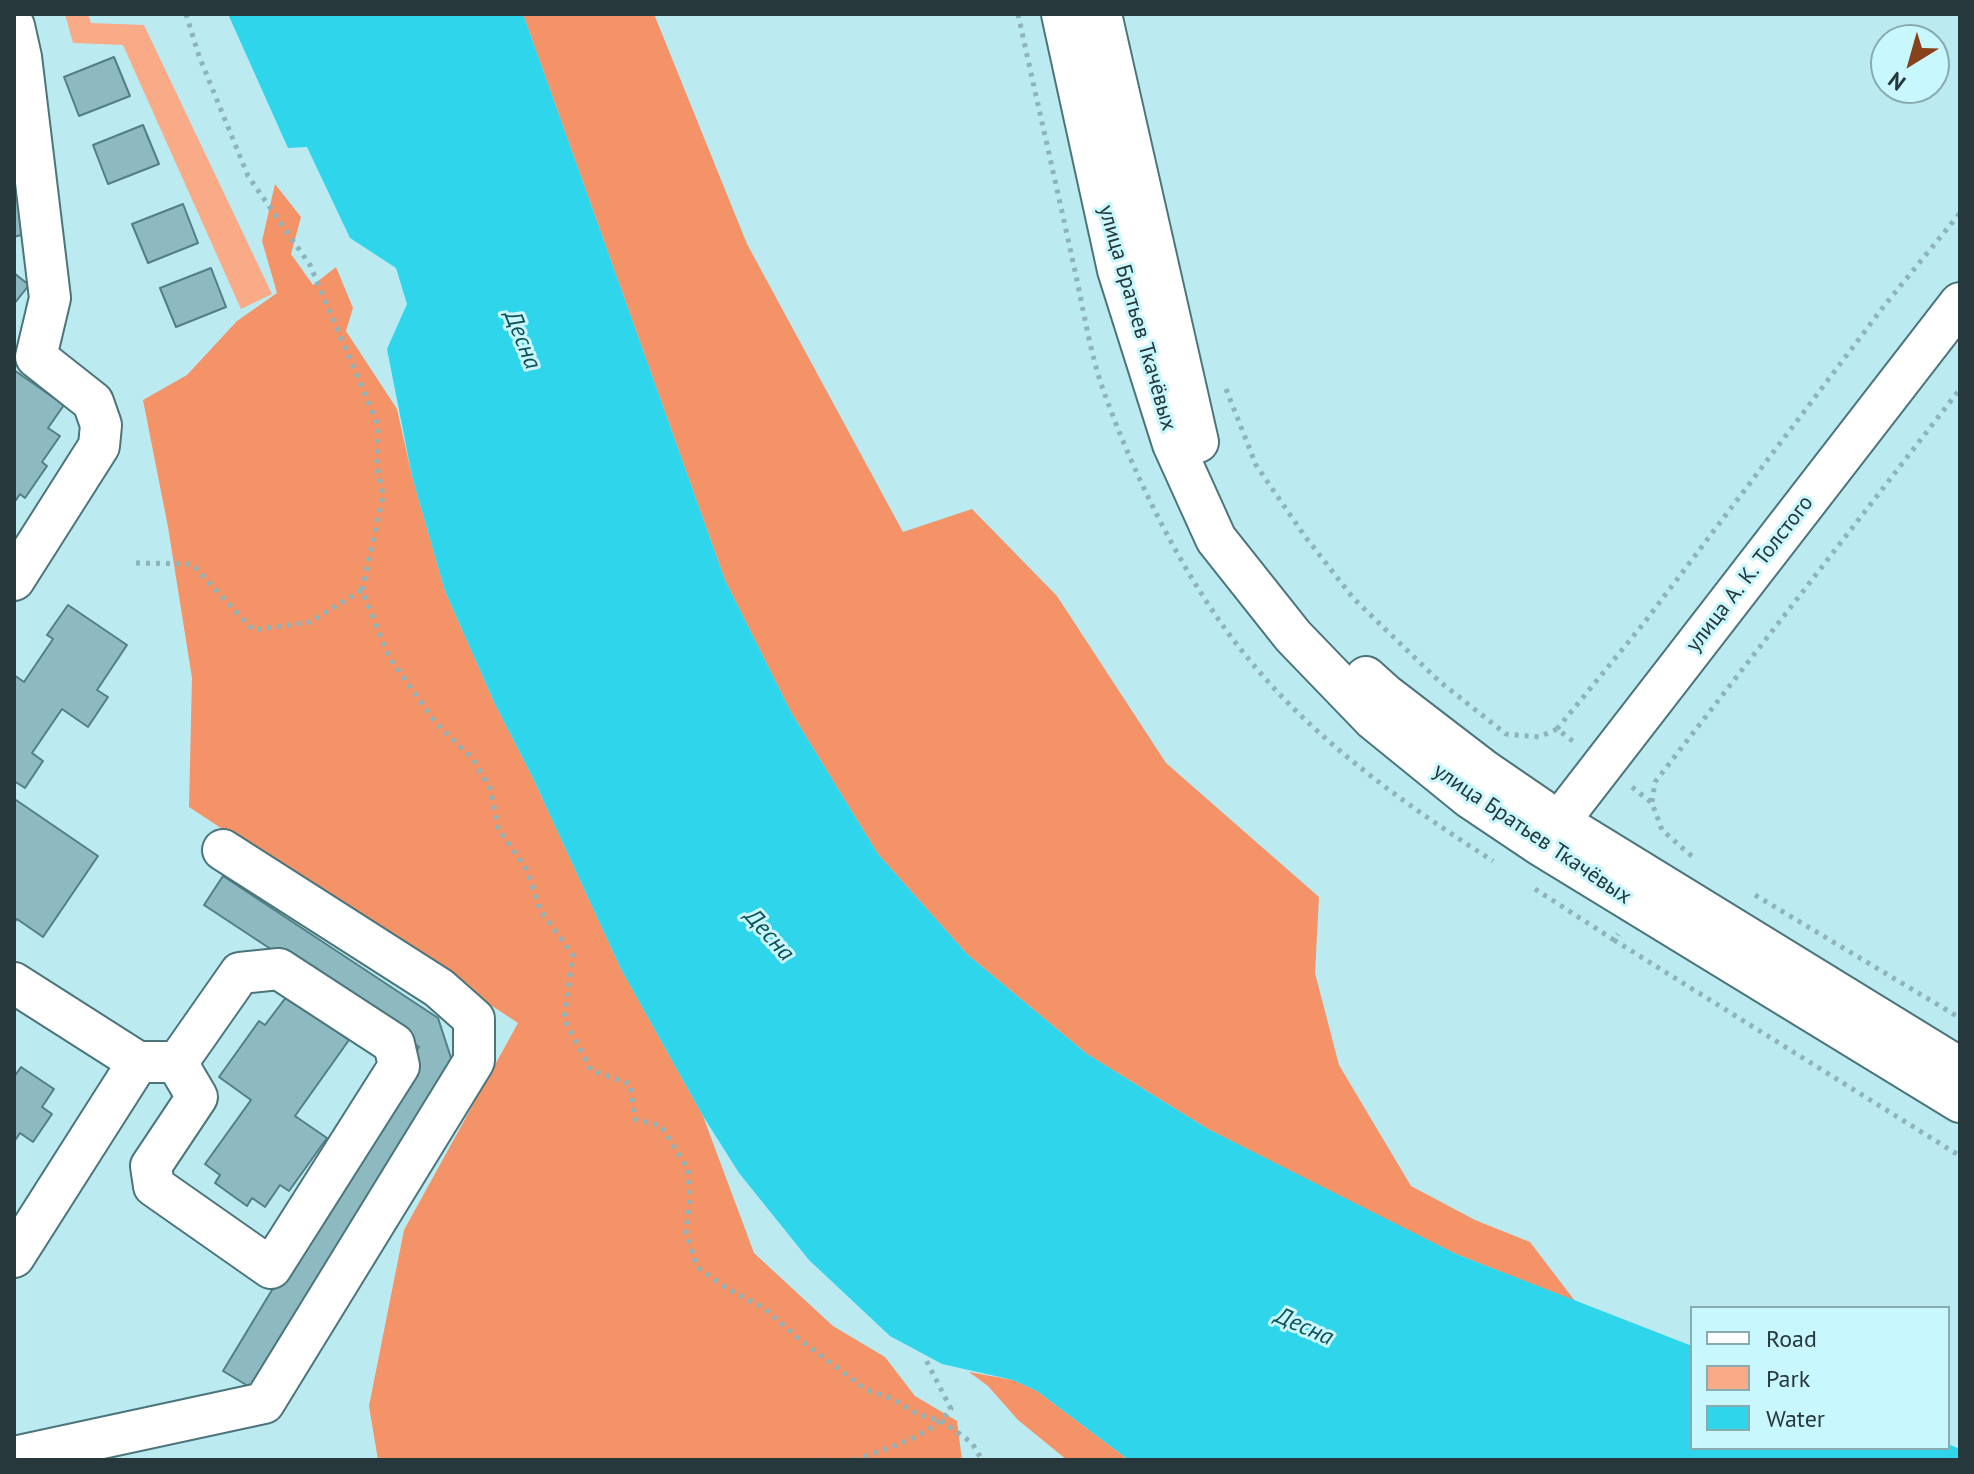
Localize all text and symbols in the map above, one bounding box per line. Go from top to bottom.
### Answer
north arrow [1870,24,1950,104]
text: N [1883,66,1911,97]
street label: улица Братьев Ткачёвых [1092,202,1182,434]
water label: Десна [497,306,547,374]
street label: улица А. К. Толстого [1681,490,1819,658]
street label: улица Братьев Ткачёвых [1428,758,1636,910]
water label: Десна [738,903,800,967]
water label: Десна [1270,1302,1338,1352]
legend [1690,1306,1950,1450]
text: Road [1766,1323,1817,1354]
text: Park [1766,1363,1810,1394]
text: Water [1766,1403,1825,1434]

